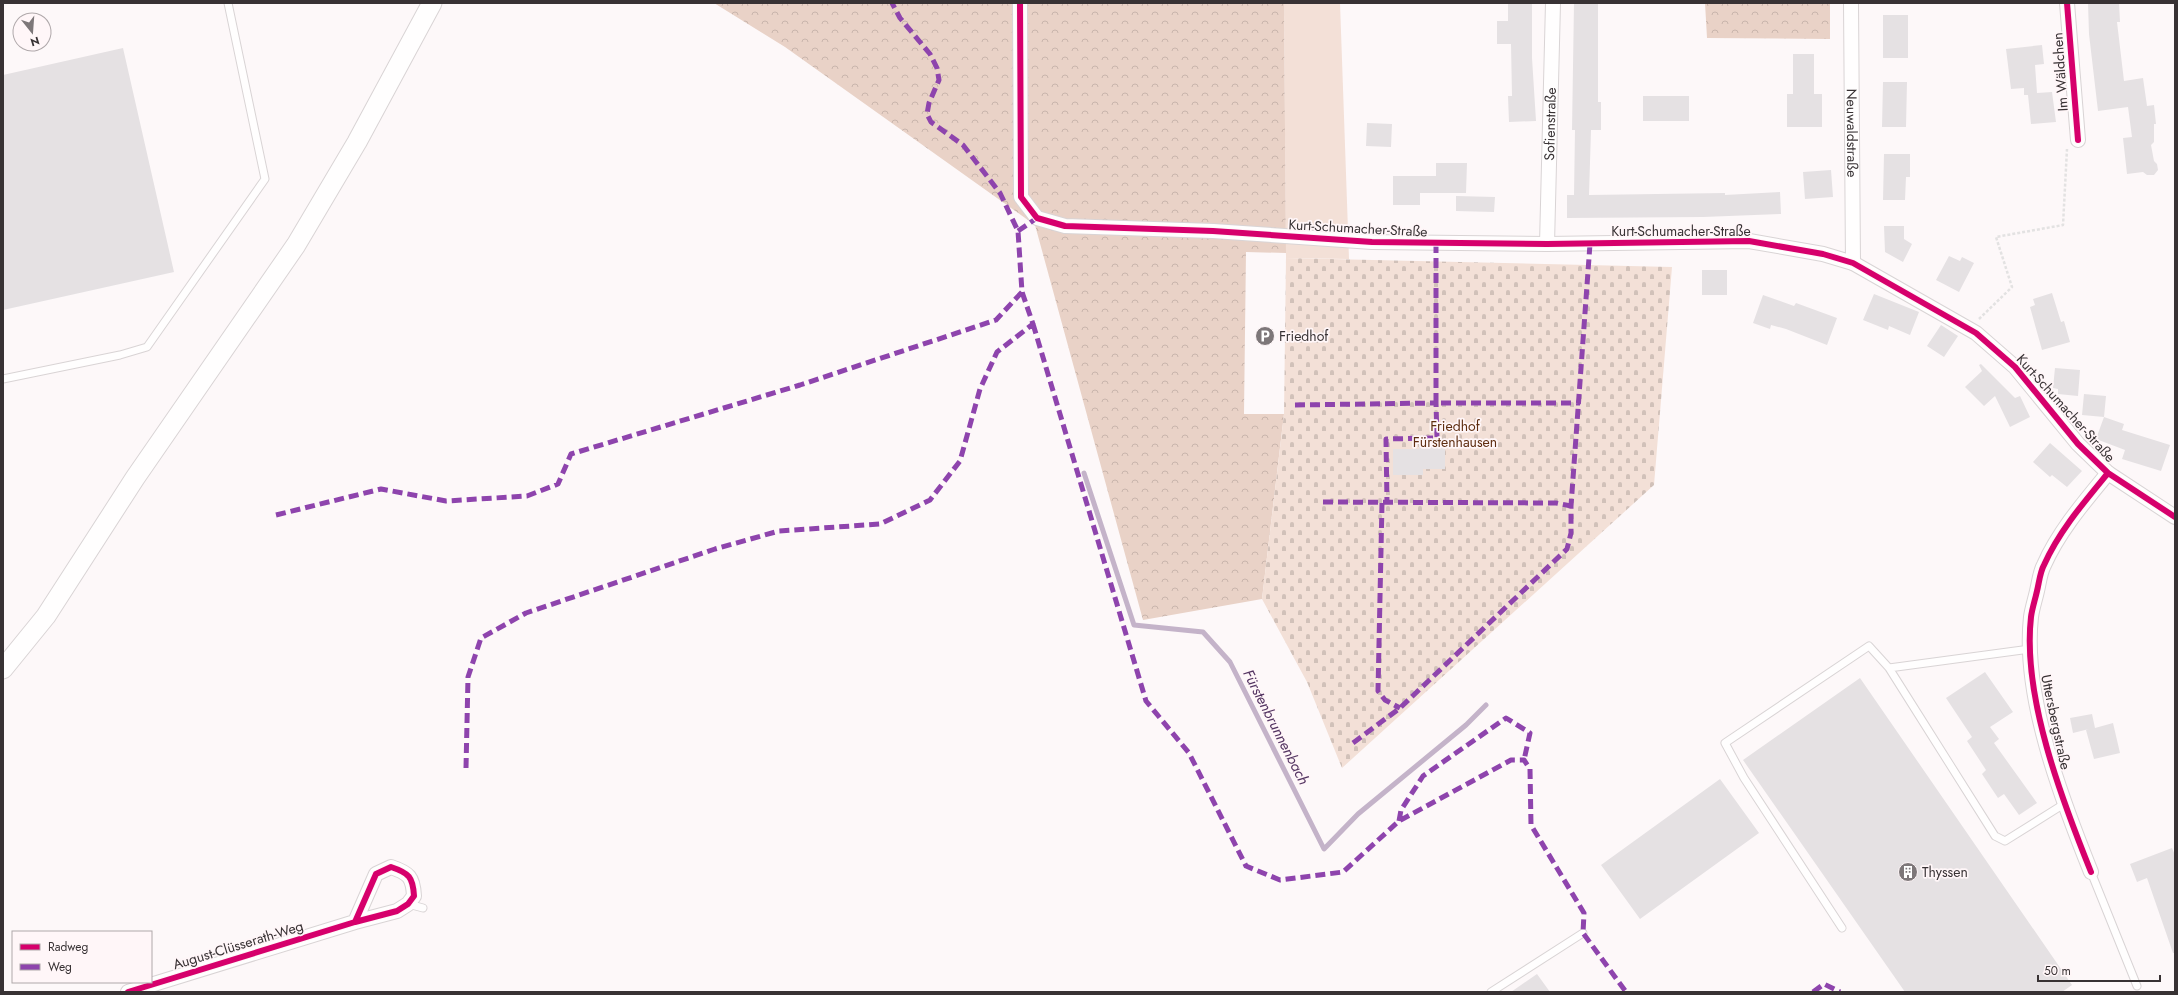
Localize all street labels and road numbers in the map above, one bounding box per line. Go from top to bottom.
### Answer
street label: Im Wäldchen [2047,32,2073,112]
street label: Sofienstraße [1539,87,1561,161]
street label: Neuwaldstraße [1842,89,1862,177]
street label: Kurt-Schumacher-Straße [1288,214,1428,242]
street label: Kurt-Schumacher-Straße [1611,221,1751,241]
street label: Kurt-Schumacher-Straße [2012,350,2120,466]
street label: Uttersbergstraße [2036,673,2076,771]
street label: August-Clüsserath-Weg [170,916,306,974]

